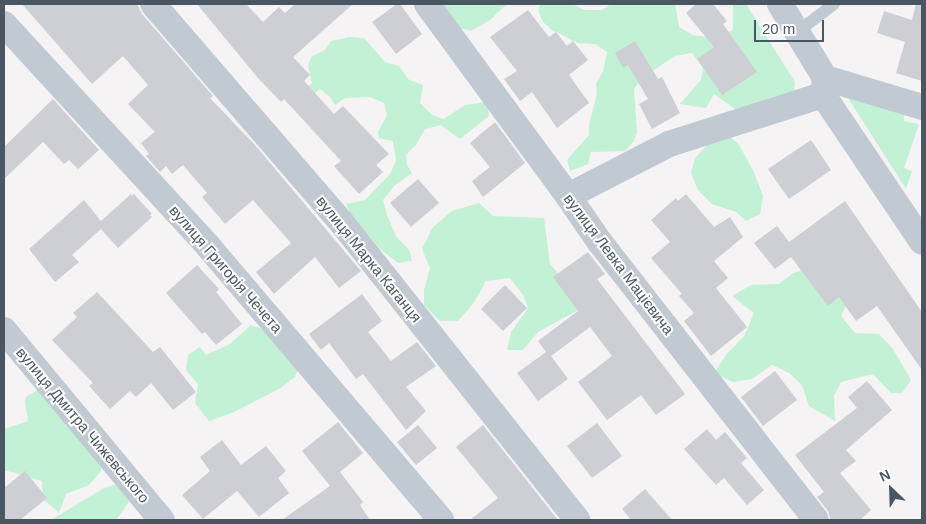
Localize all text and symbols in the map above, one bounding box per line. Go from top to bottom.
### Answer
scale bar [756,10,826,42]
text: 20 m [762,20,795,37]
street label: вулиця Левка Мацієвича [560,190,678,338]
street label: вулиця Марка Каганця [313,192,425,326]
street label: вулиця Григорія Чечета [166,202,286,336]
street label: вулиця Дмитра Чижевського [13,343,153,507]
north arrow [866,464,916,514]
text: N [877,466,893,485]

